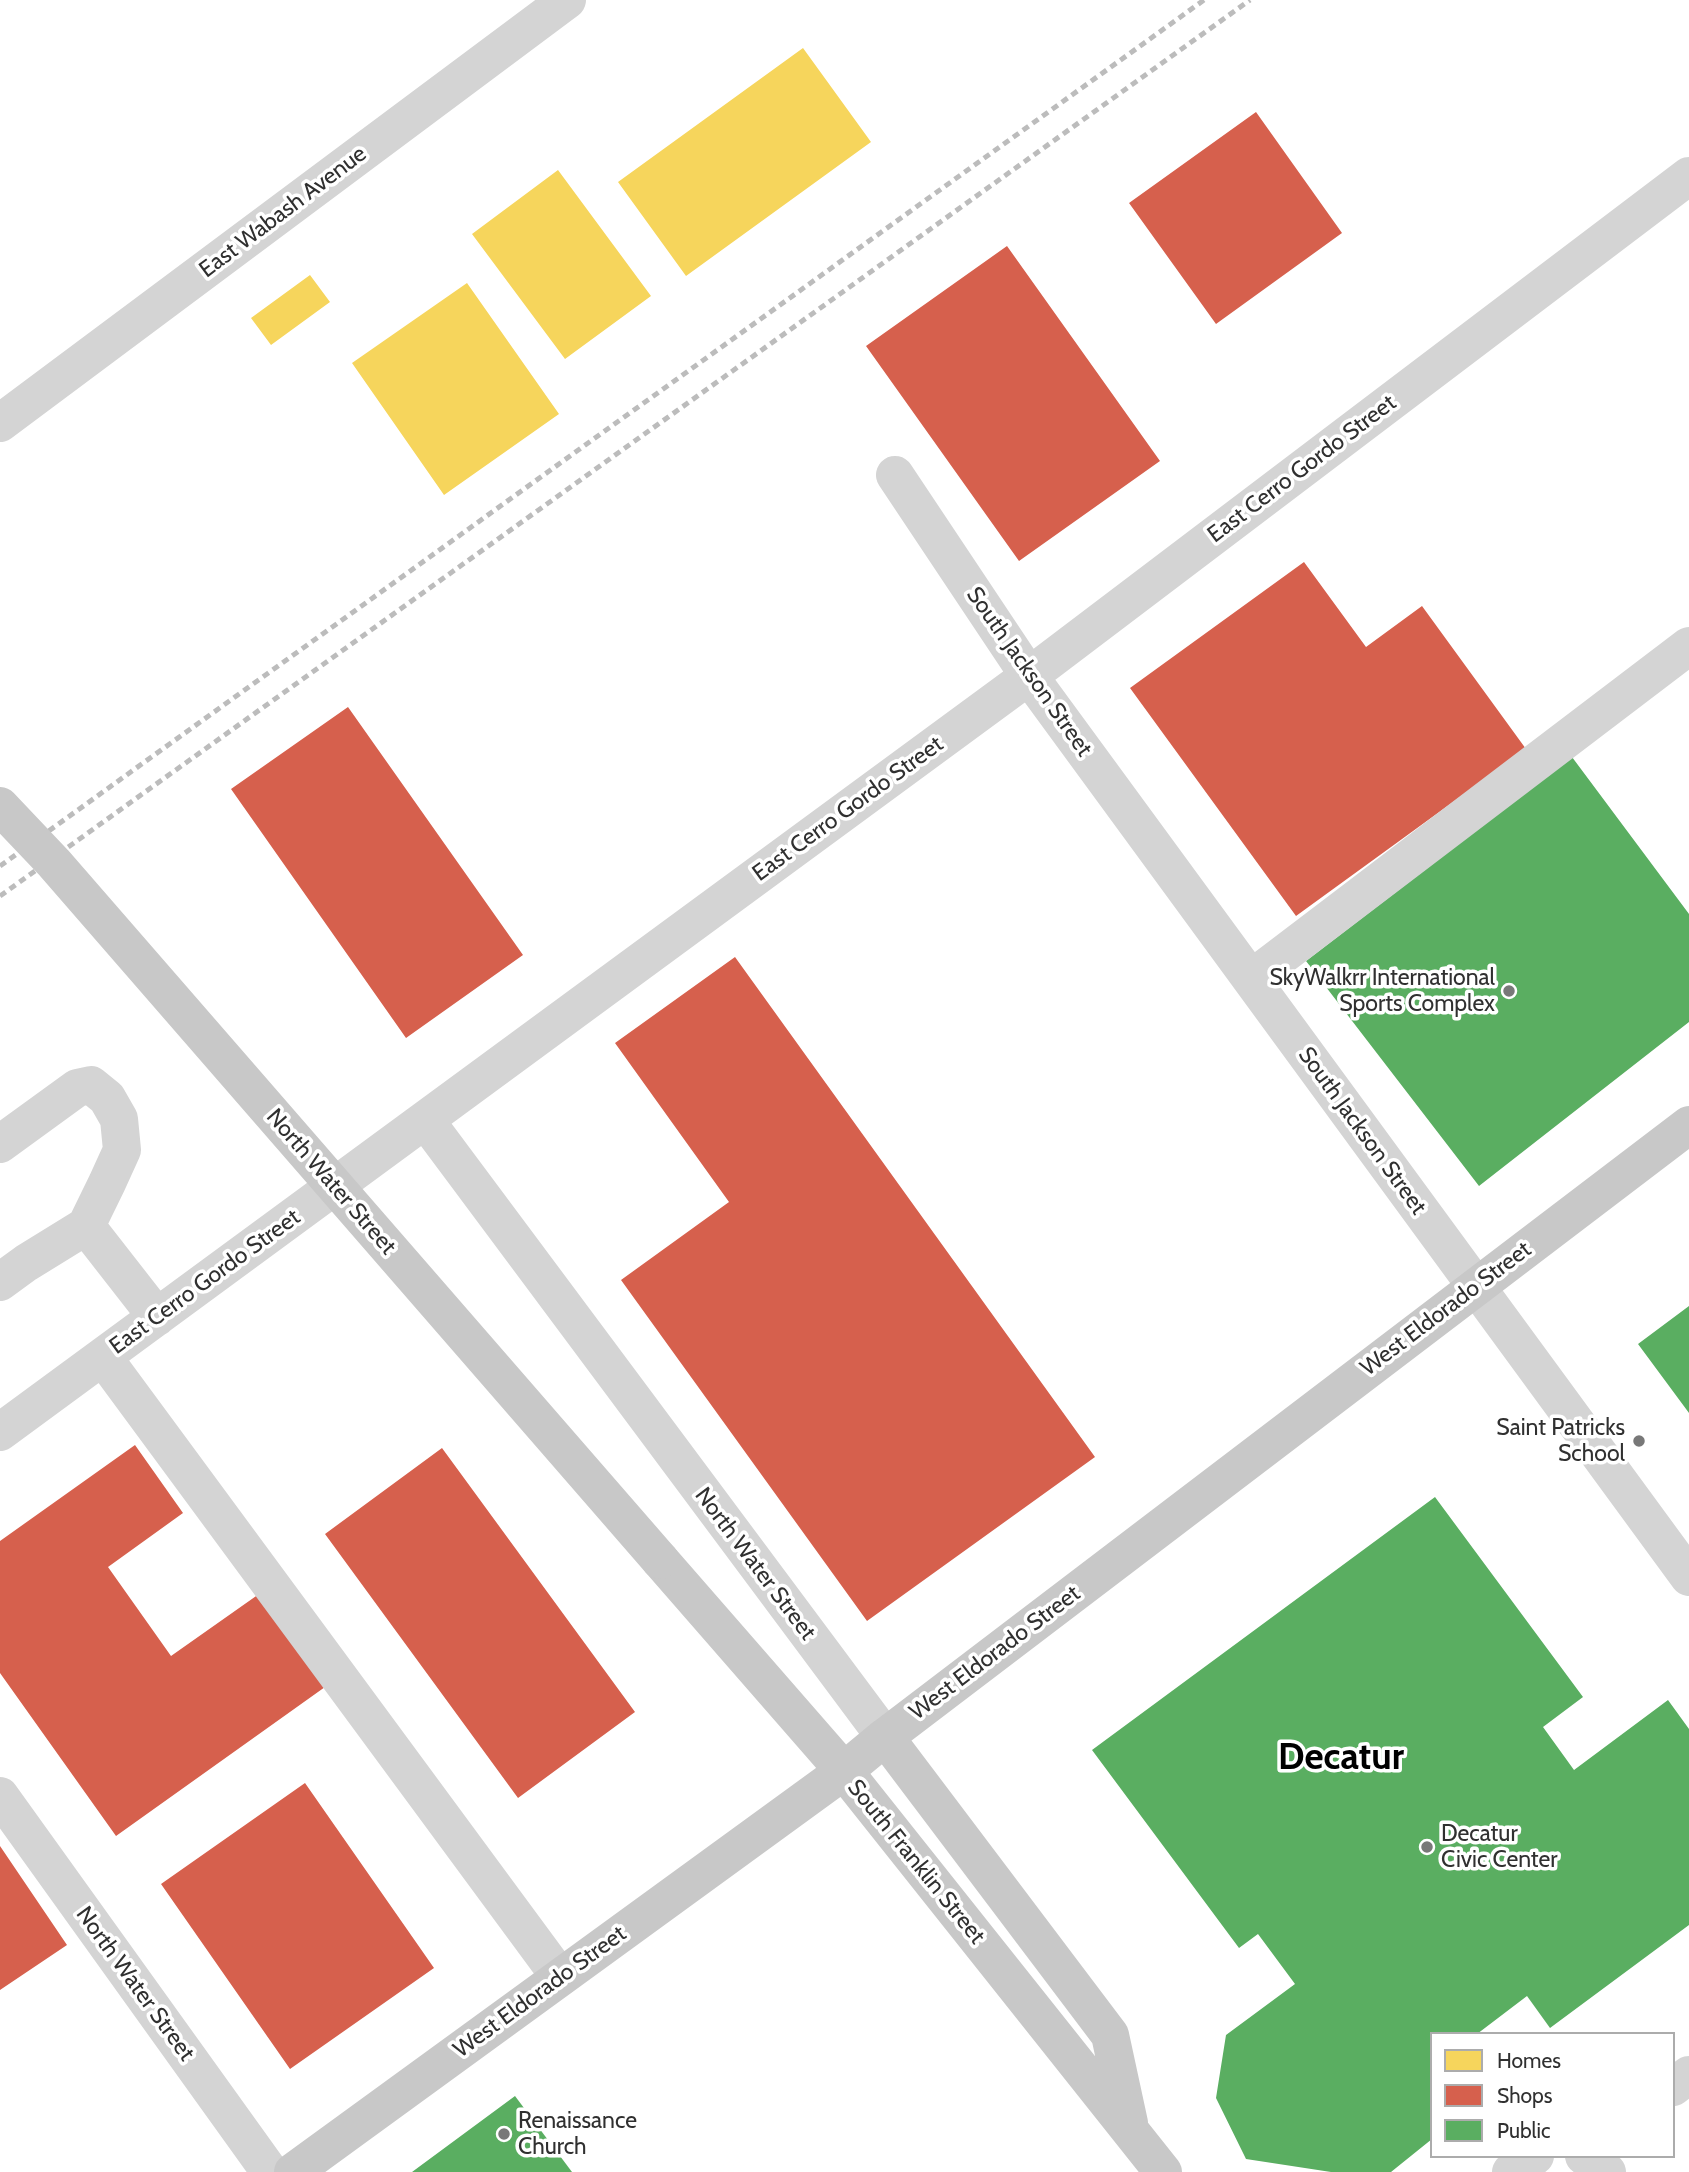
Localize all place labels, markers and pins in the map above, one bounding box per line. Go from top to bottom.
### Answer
place label: SkyWalkrr International Sports Complex [1269,964,1495,1018]
marker: SkyWalkrr International Sports Complex [1501,983,1517,999]
place label: Saint Patricks School [1496,1414,1625,1468]
marker: Saint Patricks School [1631,1433,1647,1449]
place label: Decatur Civic Center [1441,1820,1558,1874]
marker: Decatur Civic Center [1419,1839,1435,1855]
place label: Renaissance Church [518,2107,637,2161]
marker: Renaissance Church [496,2126,512,2142]

